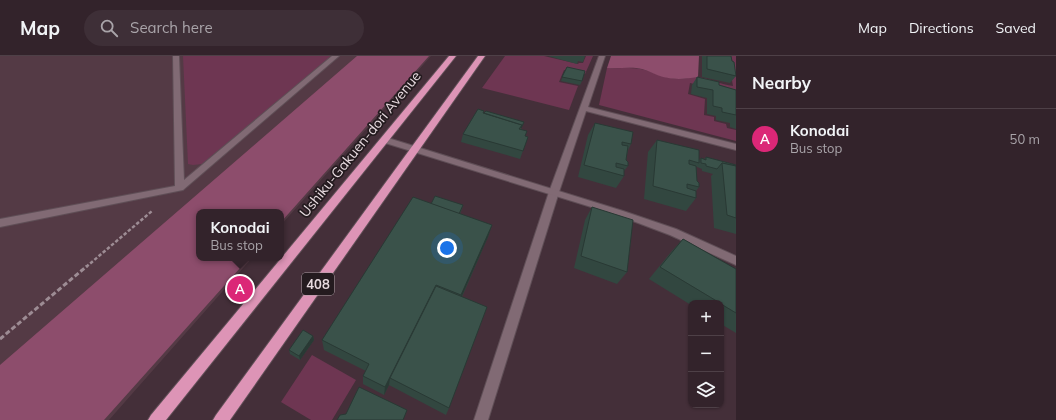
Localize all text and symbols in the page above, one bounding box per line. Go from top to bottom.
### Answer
search box [84,10,364,46]
text: Map [20,16,60,40]
icon: search [98,17,120,39]
text: Search here [130,18,213,37]
text: Map [858,19,887,37]
text: Directions [909,19,974,37]
text: Saved [996,19,1036,37]
street label: Ushiku-Gakuen-dori Avenue [295,67,425,221]
text: Nearby [752,72,811,93]
text: Konodai [790,121,849,140]
text: A [760,131,770,147]
text: 50 m [1010,131,1040,147]
text: Bus stop [790,140,842,156]
popup [196,209,284,261]
text: Konodai [210,218,270,237]
text: Bus stop [210,237,263,253]
your location [437,238,457,258]
road number: 408 [302,273,334,295]
pin: A [227,274,253,304]
map controls [688,300,724,408]
button: + [688,300,724,336]
button: − [688,336,724,372]
button: layers [688,372,724,408]

